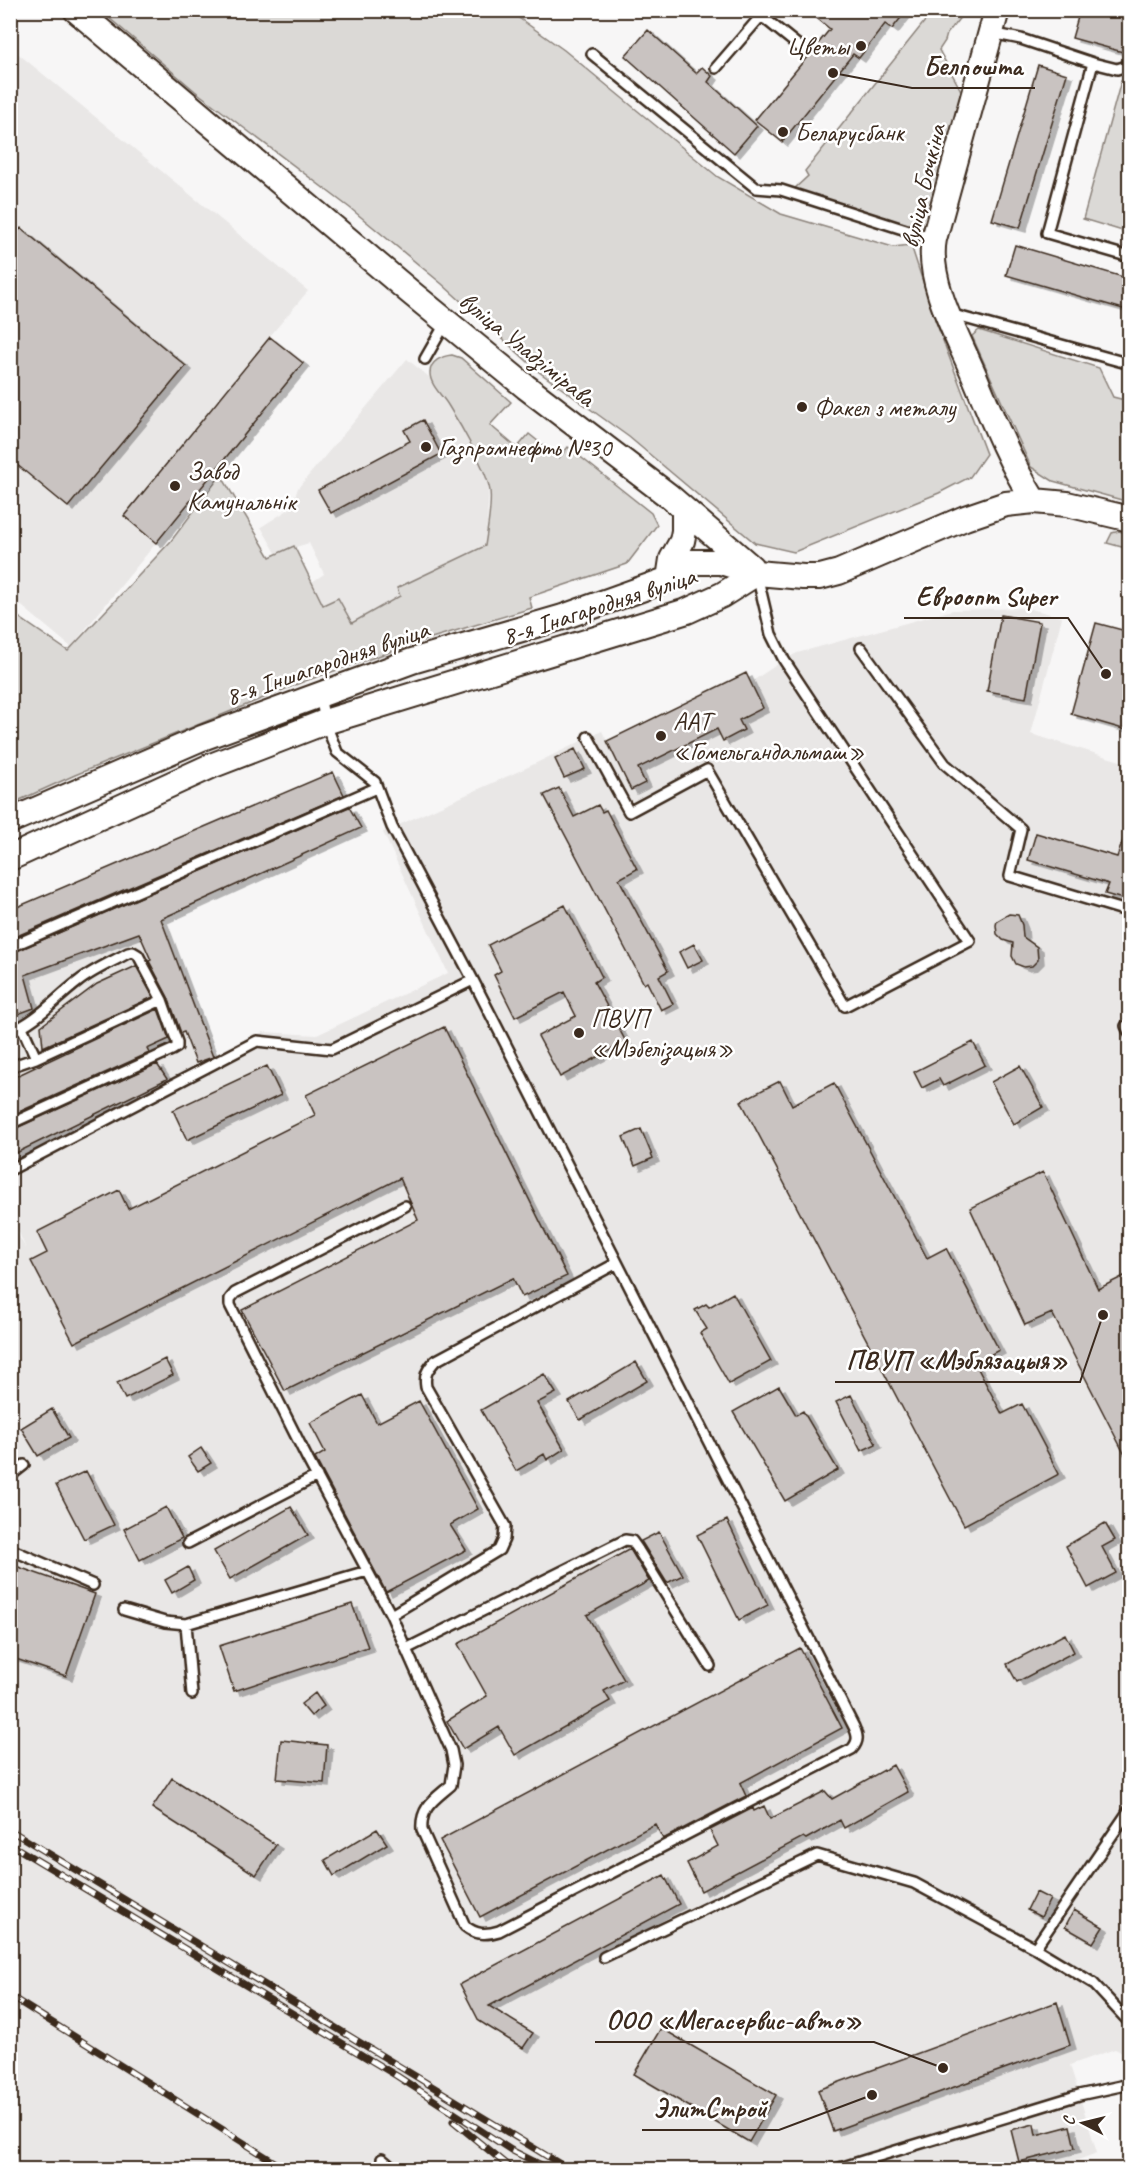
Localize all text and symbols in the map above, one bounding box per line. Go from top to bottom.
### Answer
place label: Цветы [786,30,851,63]
marker: Цветы [854,39,868,53]
callout: Белпошта [912,43,1035,88]
text: Белпошта [924,49,1025,83]
place label: Беларусбанк [795,116,905,149]
street label: вуліца Бочкіна [893,119,954,251]
marker: Беларусбанк [776,125,790,139]
street label: вуліца Уладзімірава [452,284,603,416]
place label: Факел з металу [814,391,957,424]
marker: Факел з металу [795,400,809,414]
place label: Газпромнефть №30 [438,431,614,465]
marker: Газпромнефть №30 [419,440,433,454]
place label: Завод Камунальнік [187,455,298,518]
marker: Завод Камунальнік [168,479,182,493]
street label: 8-я Інагародняя вуліца [498,559,701,653]
callout: Евроопт Super [904,573,1068,618]
text: Евроопт Super [916,579,1060,613]
street label: 8-я Іншагародняя вуліца [221,612,435,713]
place label: ААТ «Гомельгандальмаш» [673,705,865,768]
marker: ААТ «Гомельгандальмаш» [654,729,668,743]
place label: ПВУП «Мэбелізацыя» [591,1002,734,1066]
marker: ПВУП «Мэбелізацыя» [572,1026,586,1040]
callout: ПВУП «Мэблязацыя» [835,1337,1080,1382]
text: ПВУП «Мэблязацыя» [846,1343,1068,1377]
callout: ООО «Мегасервис-авто» [595,1997,874,2042]
text: ООО «Мегасервис-авто» [606,2003,862,2037]
callout: ЭлитСтрой [642,2085,779,2130]
text: ЭлитСтрой [653,2091,769,2125]
north arrow [1053,2093,1113,2153]
text: С [1059,2114,1080,2126]

